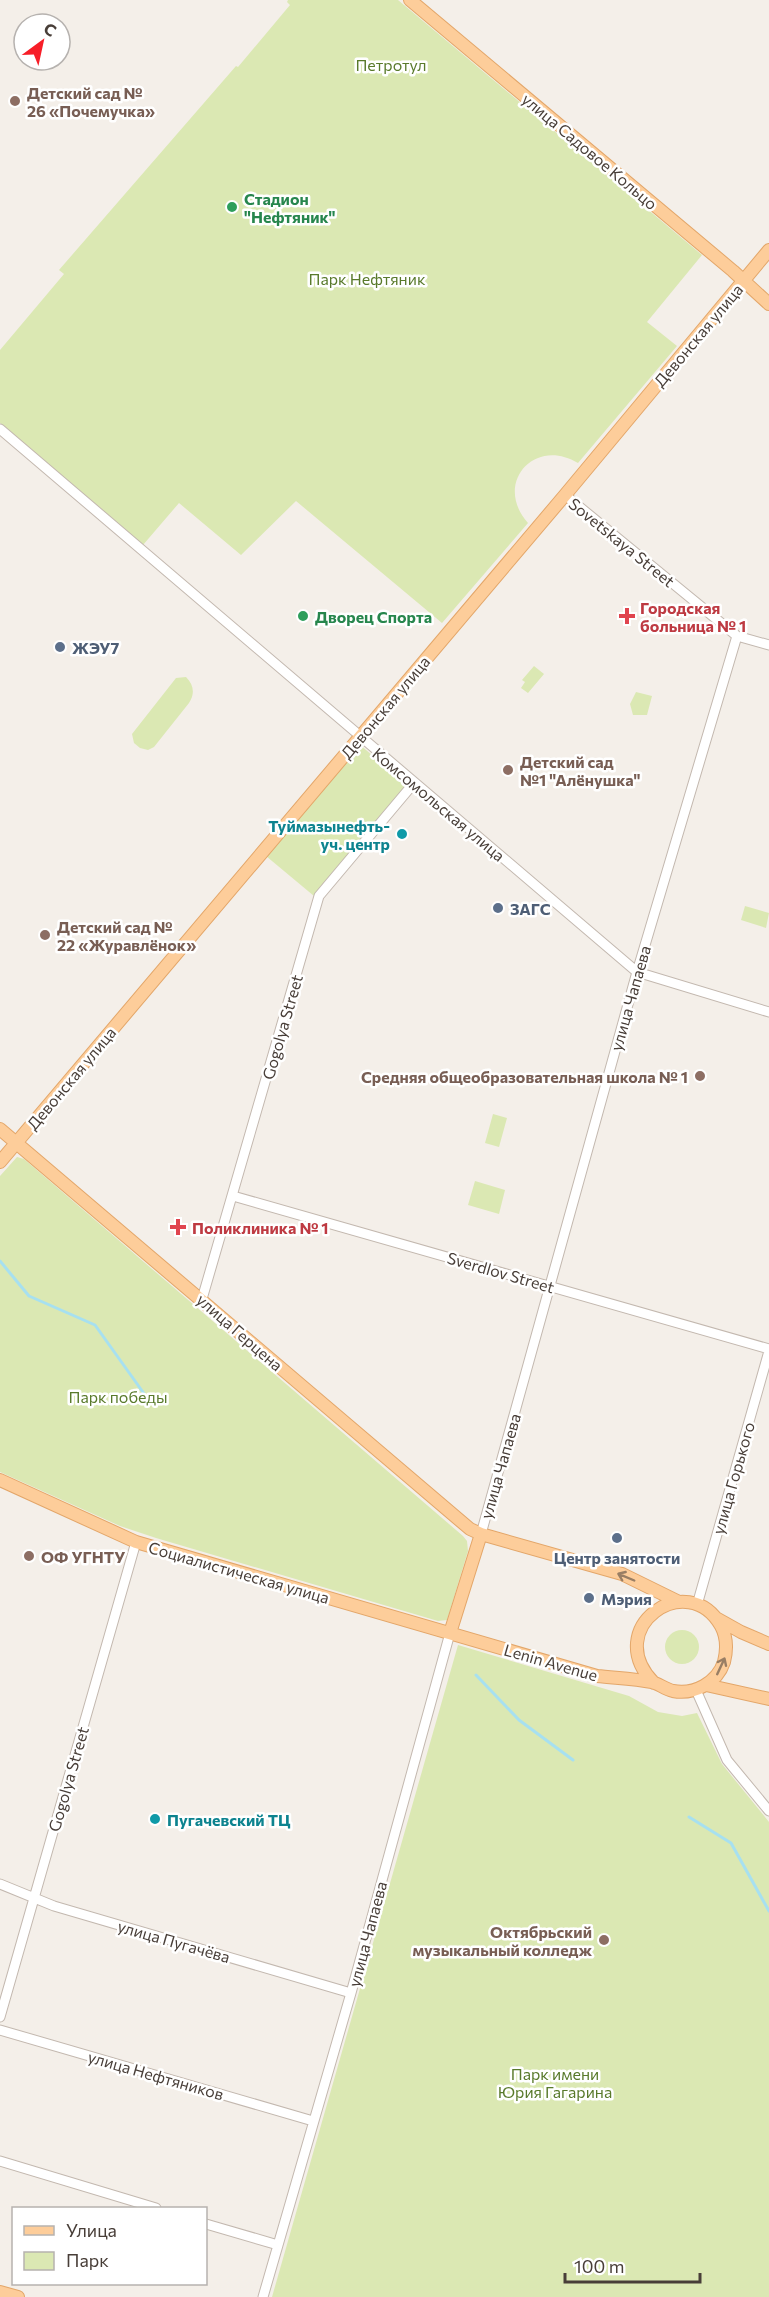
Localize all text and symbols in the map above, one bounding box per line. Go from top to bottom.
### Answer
north arrow [12,12,72,72]
text: С [41,18,60,40]
park label: Петротул [355,55,427,74]
place label: Детский сад № 26 «Почемучка» [27,83,155,120]
street label: улица Садовое Кольцо [519,89,661,213]
marker: Детский сад № 26 «Почемучка» [8,94,22,108]
place label: Стадион "Нефтяник" [244,189,336,226]
marker: Стадион "Нефтяник" [225,200,239,214]
park label: Парк Нефтяник [309,269,426,288]
street label: Девонская улица [650,280,746,390]
street label: Sovetskaya Street [565,494,679,591]
place label: Городская больница № 1 [640,598,746,635]
place label: Дворец Спорта [315,607,432,626]
marker: Городская больница № 1 [618,607,636,625]
marker: Дворец Спорта [296,609,310,623]
place label: ЖЭУ7 [72,638,119,657]
marker: ЖЭУ7 [53,640,67,654]
street label: Девонская улица [337,652,433,762]
street label: Комсомольская улица [369,743,509,865]
place label: Детский сад №1 "Алёнушка" [520,752,641,789]
marker: Детский сад №1 "Алёнушка" [501,763,515,777]
place label: Туймазынефть- уч. центр [268,816,390,853]
marker: Туймазынефть- уч. центр [395,827,409,841]
place label: ЗАГС [510,899,551,918]
marker: ЗАГС [491,901,505,915]
place label: Детский сад № 22 «Журавлёнок» [57,917,196,954]
marker: Детский сад № 22 «Журавлёнок» [38,928,52,942]
street label: улица Чапаева [606,943,654,1053]
street label: Gogolya Street [258,972,306,1082]
street label: Девонская улица [23,1023,119,1133]
place label: Средняя общеобразовательная школа № 1 [361,1067,688,1086]
marker: Средняя общеобразовательная школа № 1 [693,1069,707,1083]
marker: Поликлиника № 1 [169,1218,187,1236]
place label: Поликлиника № 1 [192,1218,329,1237]
street label: Sverdlov Street [445,1248,557,1296]
street label: улица Герцена [193,1290,287,1374]
park label: Парк победы [69,1387,168,1406]
street label: улица Чапаева [476,1411,524,1521]
street label: улица Горького [708,1420,758,1536]
marker: Центр занятости [610,1531,624,1545]
street label: Социалистическая улица [146,1537,332,1607]
place label: ОФ УГНТУ [41,1547,125,1566]
place label: Центр занятости [554,1548,680,1567]
marker: ОФ УГНТУ [22,1549,36,1563]
one-way arrow [617,1571,635,1582]
place label: Мэрия [601,1589,652,1608]
marker: Мэрия [582,1591,596,1605]
street label: Lenin Avenue [502,1640,600,1684]
one-way arrow [715,1657,727,1675]
street label: Gogolya Street [44,1724,92,1834]
place label: Пугачевский ТЦ [167,1810,291,1829]
marker: Пугачевский ТЦ [148,1812,162,1826]
street label: улица Чапаева [344,1879,390,1989]
street label: улица Пугачёва [116,1916,232,1966]
place label: Октябрьский музыкальный колледж [412,1922,592,1959]
marker: Октябрьский музыкальный колледж [597,1933,611,1947]
street label: улица Нефтяников [86,2047,226,2103]
park label: Парк имени Юрия Гагарина [498,2064,612,2101]
legend [12,2207,207,2285]
text: Улица [66,2219,117,2241]
scale bar [565,2246,700,2284]
text: Парк [66,2249,109,2271]
text: 100 m [574,2255,624,2277]

